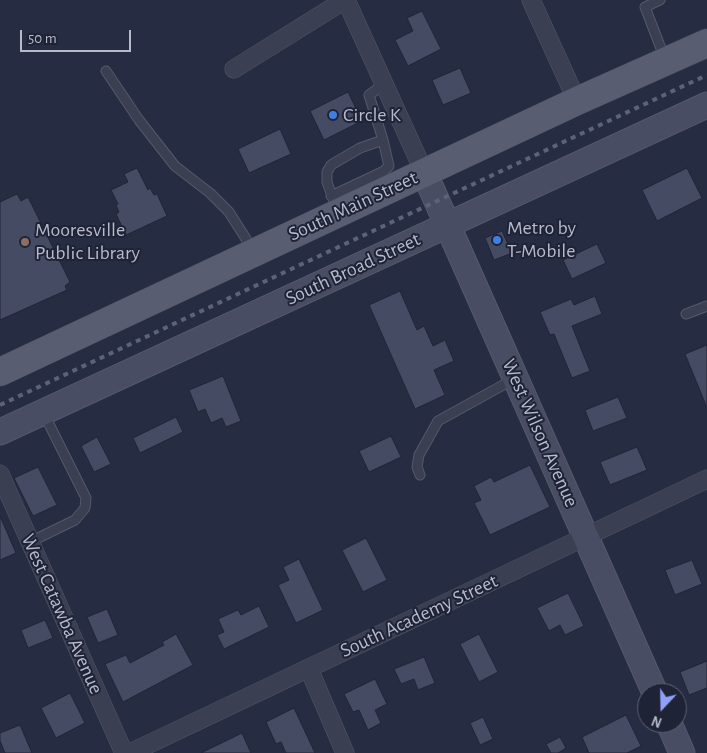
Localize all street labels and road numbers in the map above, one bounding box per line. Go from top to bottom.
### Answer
street label: South Main Street [285,166,421,246]
street label: South Broad Street [282,227,424,311]
street label: West Wilson Avenue [497,355,583,511]
street label: West Catawba Avenue [16,530,108,698]
street label: South Academy Street [336,569,502,663]

